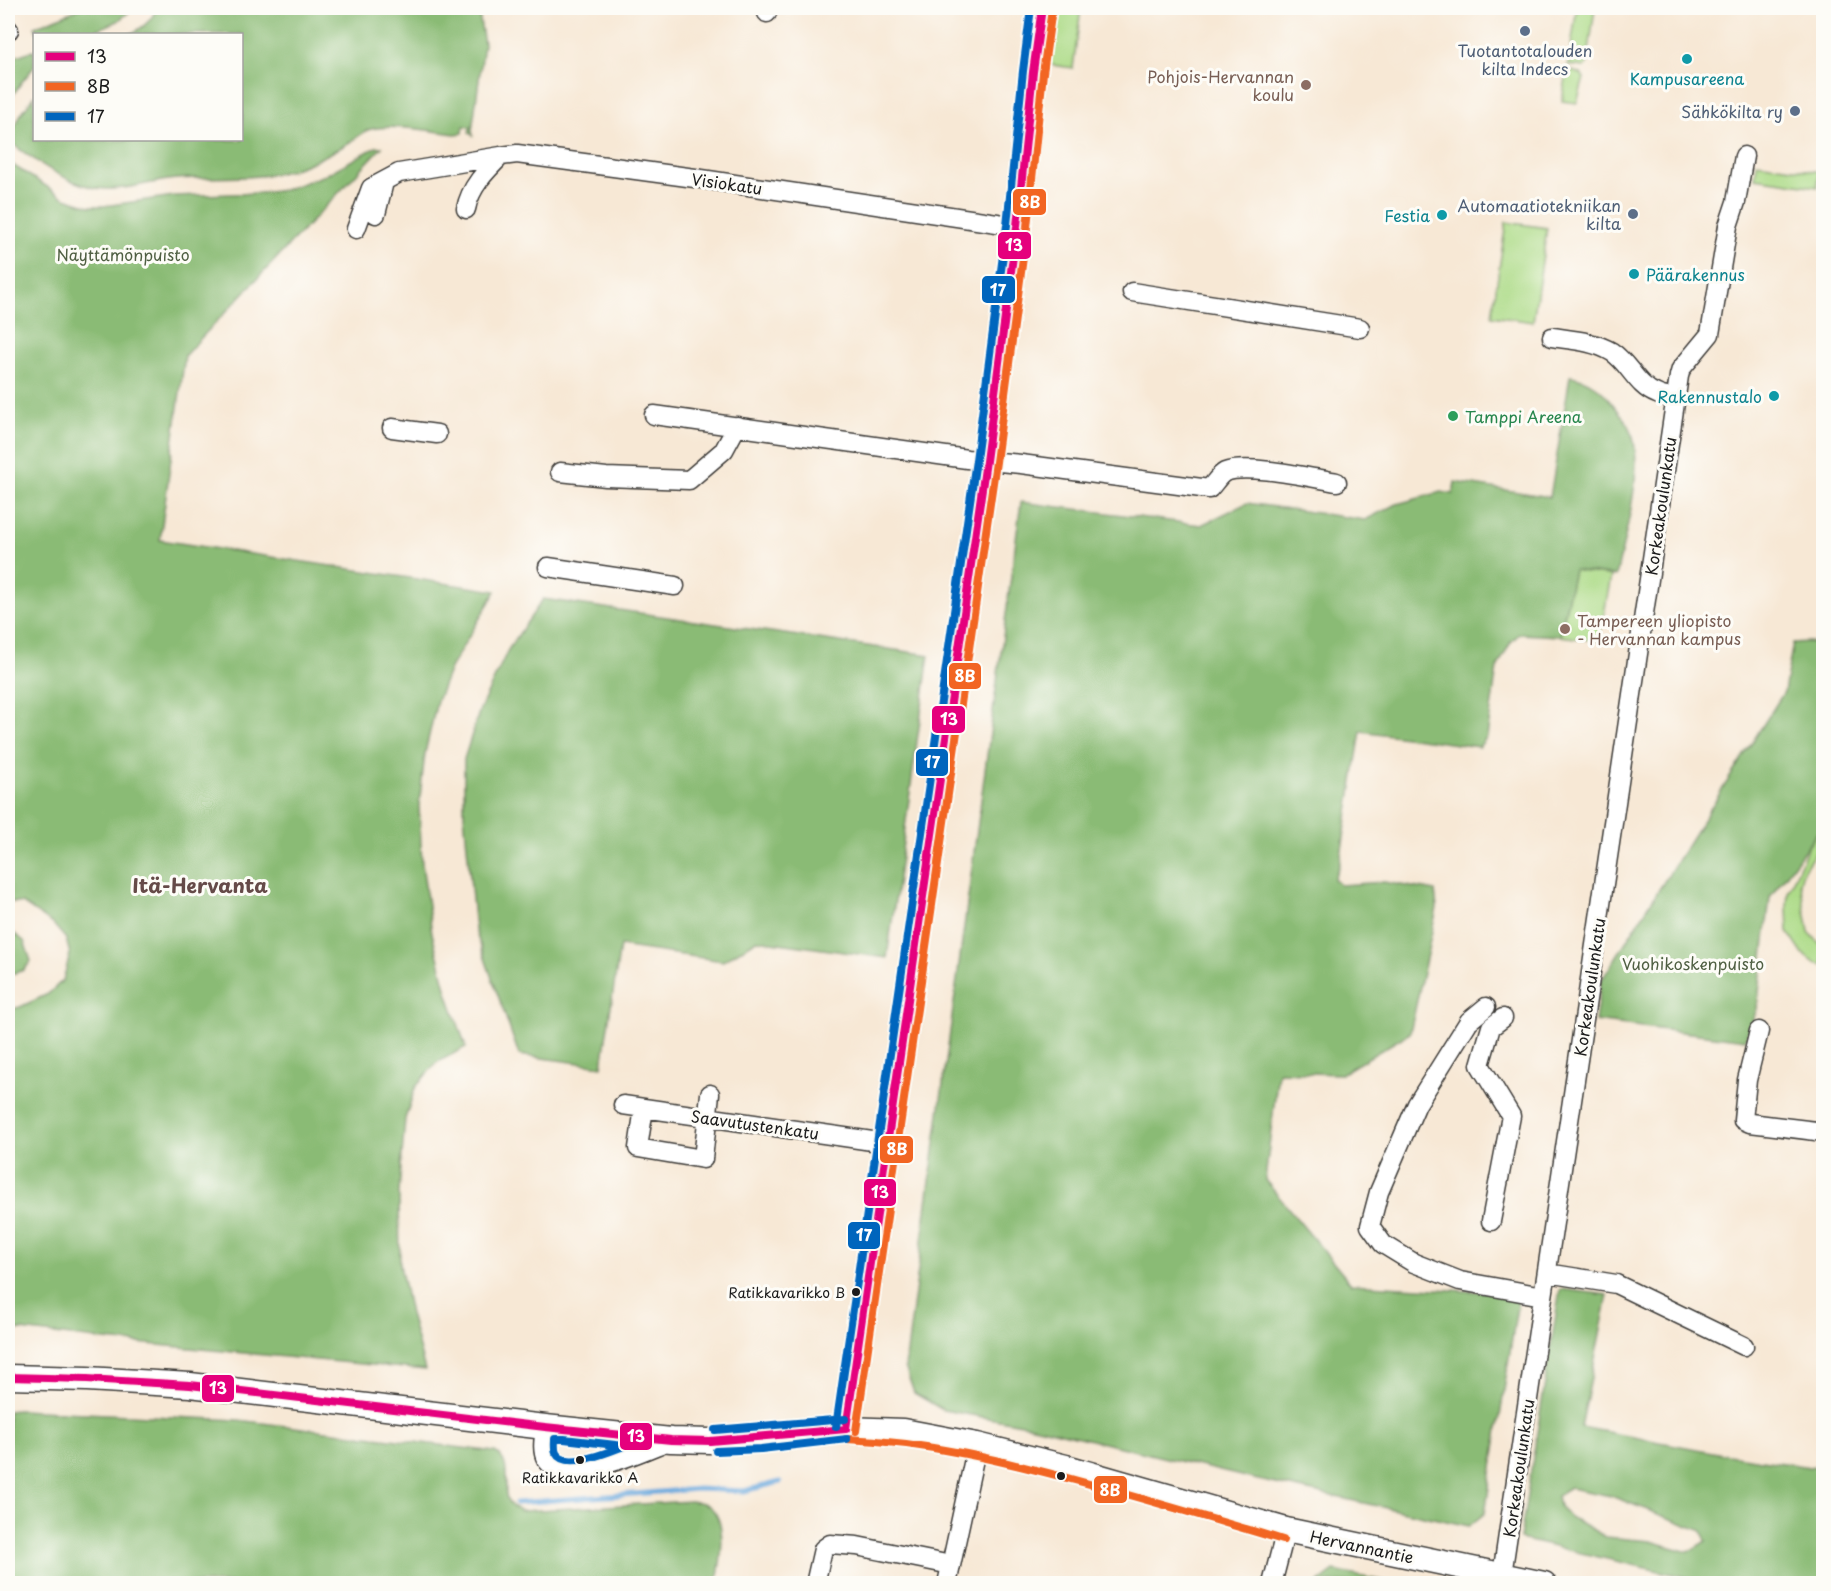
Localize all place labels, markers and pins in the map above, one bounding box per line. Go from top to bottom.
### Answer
marker: Tuotantotalouden kilta Indecs [1518,24,1532,38]
place label: Tuotantotalouden kilta Indecs [1458,38,1592,80]
marker: Kampusareena [1680,52,1694,66]
place label: Pohjois-Hervannan koulu [1147,64,1294,106]
place label: Kampusareena [1630,66,1744,90]
marker: Pohjois-Hervannan koulu [1299,78,1313,92]
place label: Sähkökilta ry [1681,99,1783,123]
marker: Sähkökilta ry [1788,104,1802,118]
place label: Automaatiotekniikan kilta [1457,193,1621,235]
place label: Festia [1384,203,1430,227]
marker: Automaatiotekniikan kilta [1626,207,1640,221]
marker: Festia [1435,208,1449,222]
place label: Päärakennus [1646,262,1745,286]
marker: Päärakennus [1627,267,1641,281]
place label: Rakennustalo [1657,384,1762,408]
marker: Rakennustalo [1767,389,1781,403]
place label: Tamppi Areena [1465,404,1582,428]
marker: Tamppi Areena [1446,409,1460,423]
place label: Tampereen yliopisto - Hervannan kampus [1577,608,1741,650]
marker: Tampereen yliopisto - Hervannan kampus [1558,622,1572,636]
place label: Ratikkavarikko B [728,1282,845,1303]
marker: Ratikkavarikko B [850,1286,862,1298]
marker: Ratikkavarikko A [574,1454,586,1466]
place label: Ratikkavarikko A [522,1467,638,1488]
unlabelled marker [1055,1470,1067,1482]

